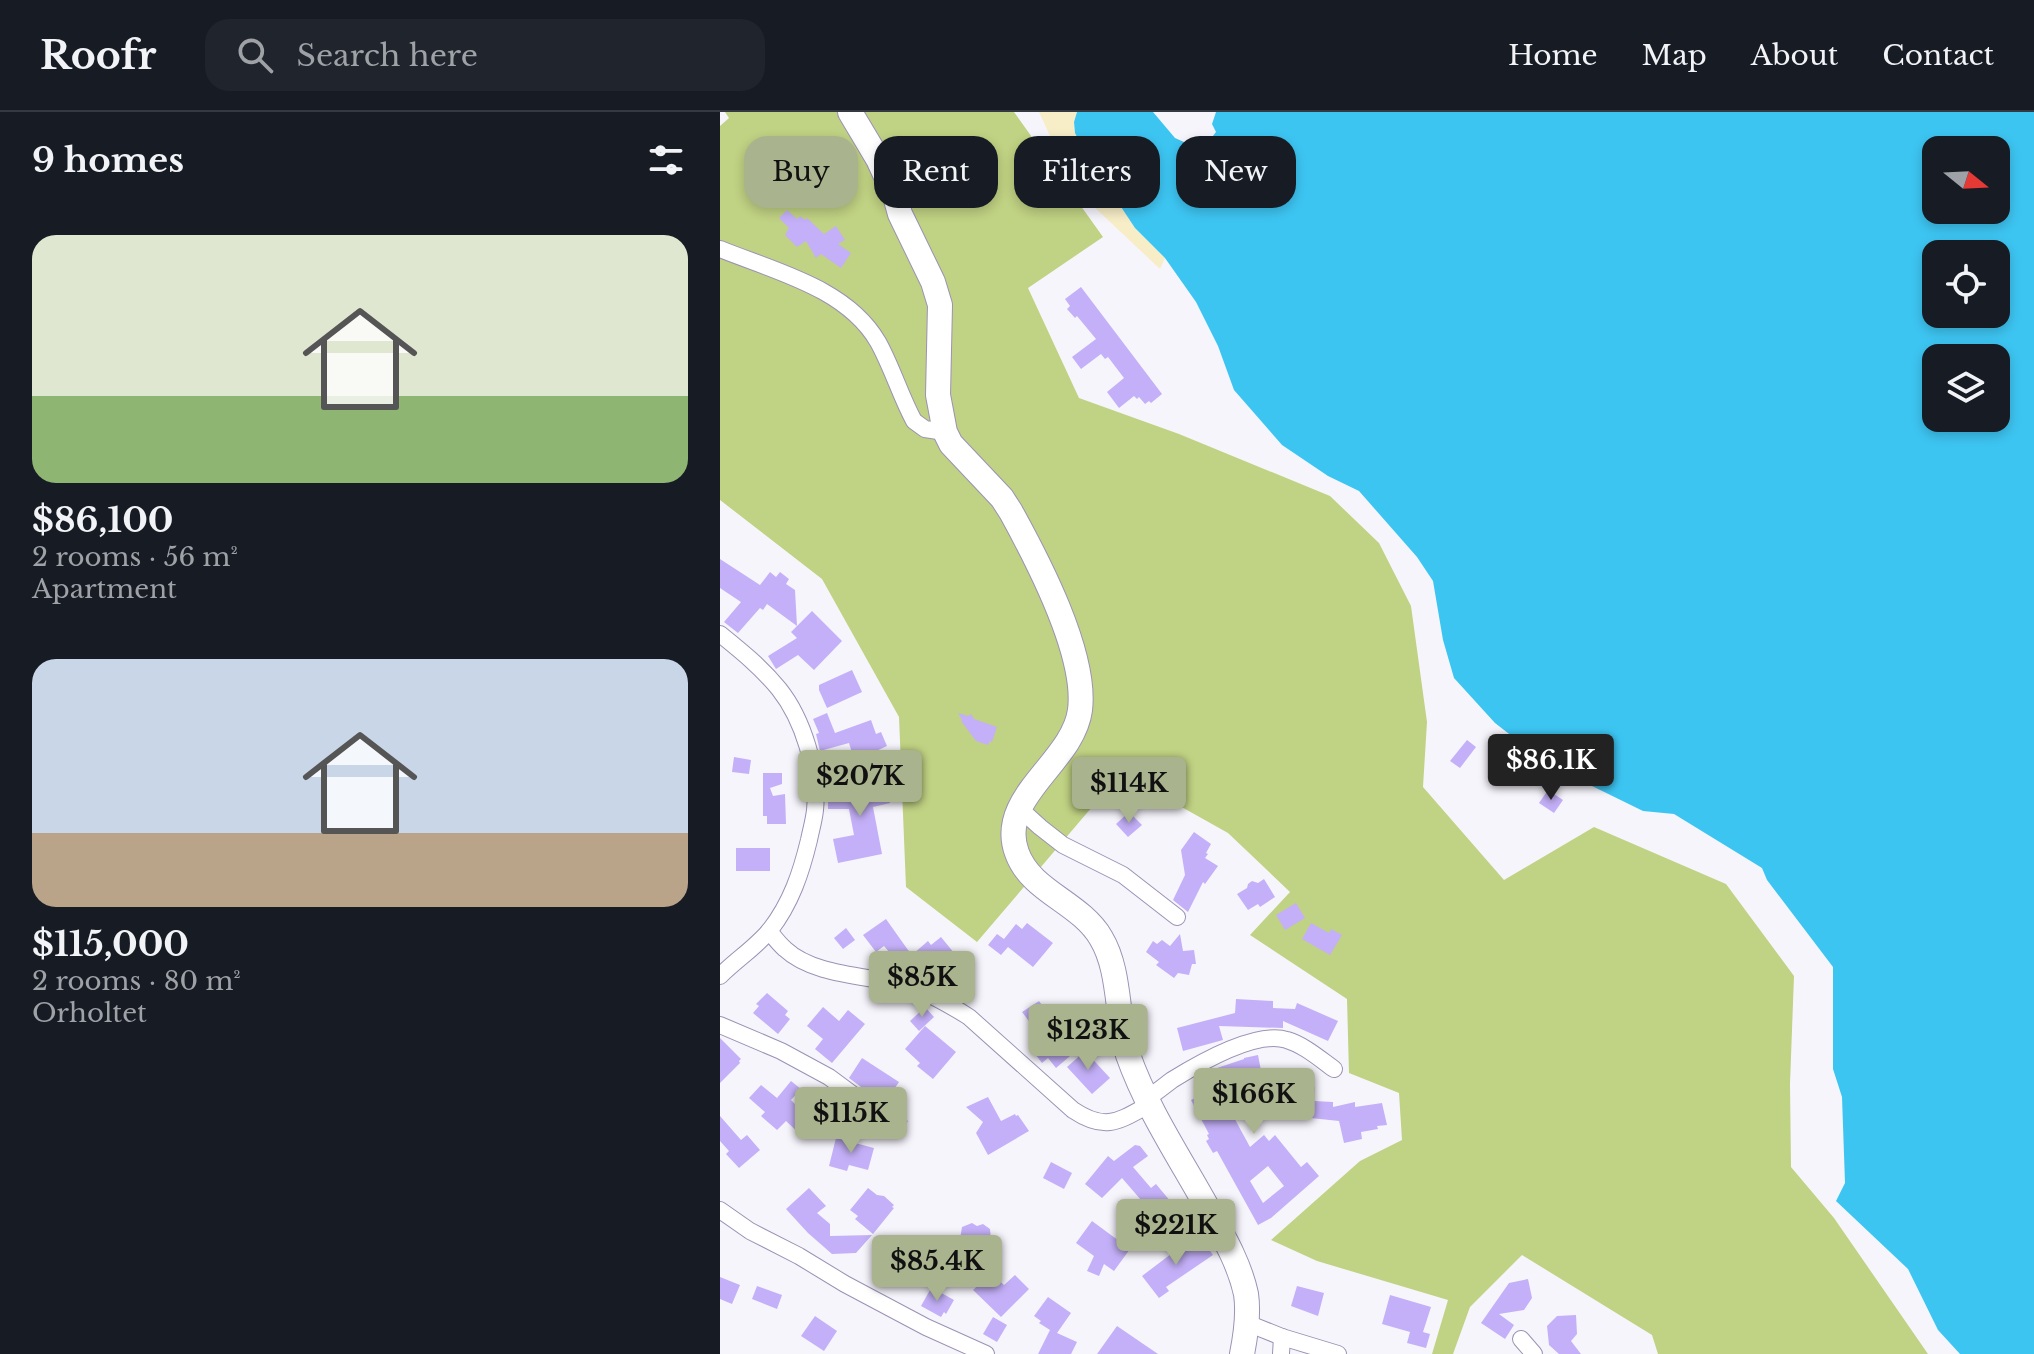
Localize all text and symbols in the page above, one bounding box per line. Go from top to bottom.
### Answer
search box [205,19,765,91]
text: Roofr [40,32,157,79]
icon: search [233,33,277,77]
text: Search here [297,37,478,74]
text: Home [1508,38,1598,73]
text: Map [1642,38,1707,73]
text: About [1751,38,1838,73]
text: Contact [1882,38,1994,73]
chip: Buy [744,136,858,208]
chip: Rent [874,136,998,208]
chip: Filters [1014,136,1160,208]
chip: New [1176,136,1296,208]
north arrow [1922,136,2010,224]
map controls [1922,136,2010,432]
icon: filters [644,138,688,182]
text: 9 homes [32,139,184,181]
button: locate [1922,240,2010,328]
icon: home [288,287,432,431]
button: layers [1922,344,2010,432]
text: $86,100 [32,499,173,541]
text: 2 rooms · 56 m² [32,541,238,573]
text: Apartment [32,573,177,605]
icon: home [288,711,432,855]
pin: $86.1K [1486,734,1616,802]
text: $86.1K [1506,744,1596,776]
pin: $207K [804,750,916,818]
pin: $114K [1073,757,1185,825]
text: $207K [816,760,904,792]
text: $114K [1090,767,1168,799]
text: $115,000 [32,923,189,965]
pin: $85K [875,951,969,1019]
text: $85K [887,961,957,993]
text: 2 rooms · 80 m² [32,965,241,997]
text: Orholtet [32,997,147,1029]
pin: $123K [1032,1004,1144,1072]
text: $123K [1047,1014,1129,1046]
pin: $166K [1198,1068,1310,1136]
text: $166K [1212,1078,1296,1110]
pin: $115K [795,1087,907,1155]
text: $115K [813,1097,889,1129]
pin: $221K [1120,1199,1232,1267]
text: $221K [1134,1209,1218,1241]
pin: $85.4K [872,1235,1002,1303]
text: $85.4K [890,1245,984,1277]

